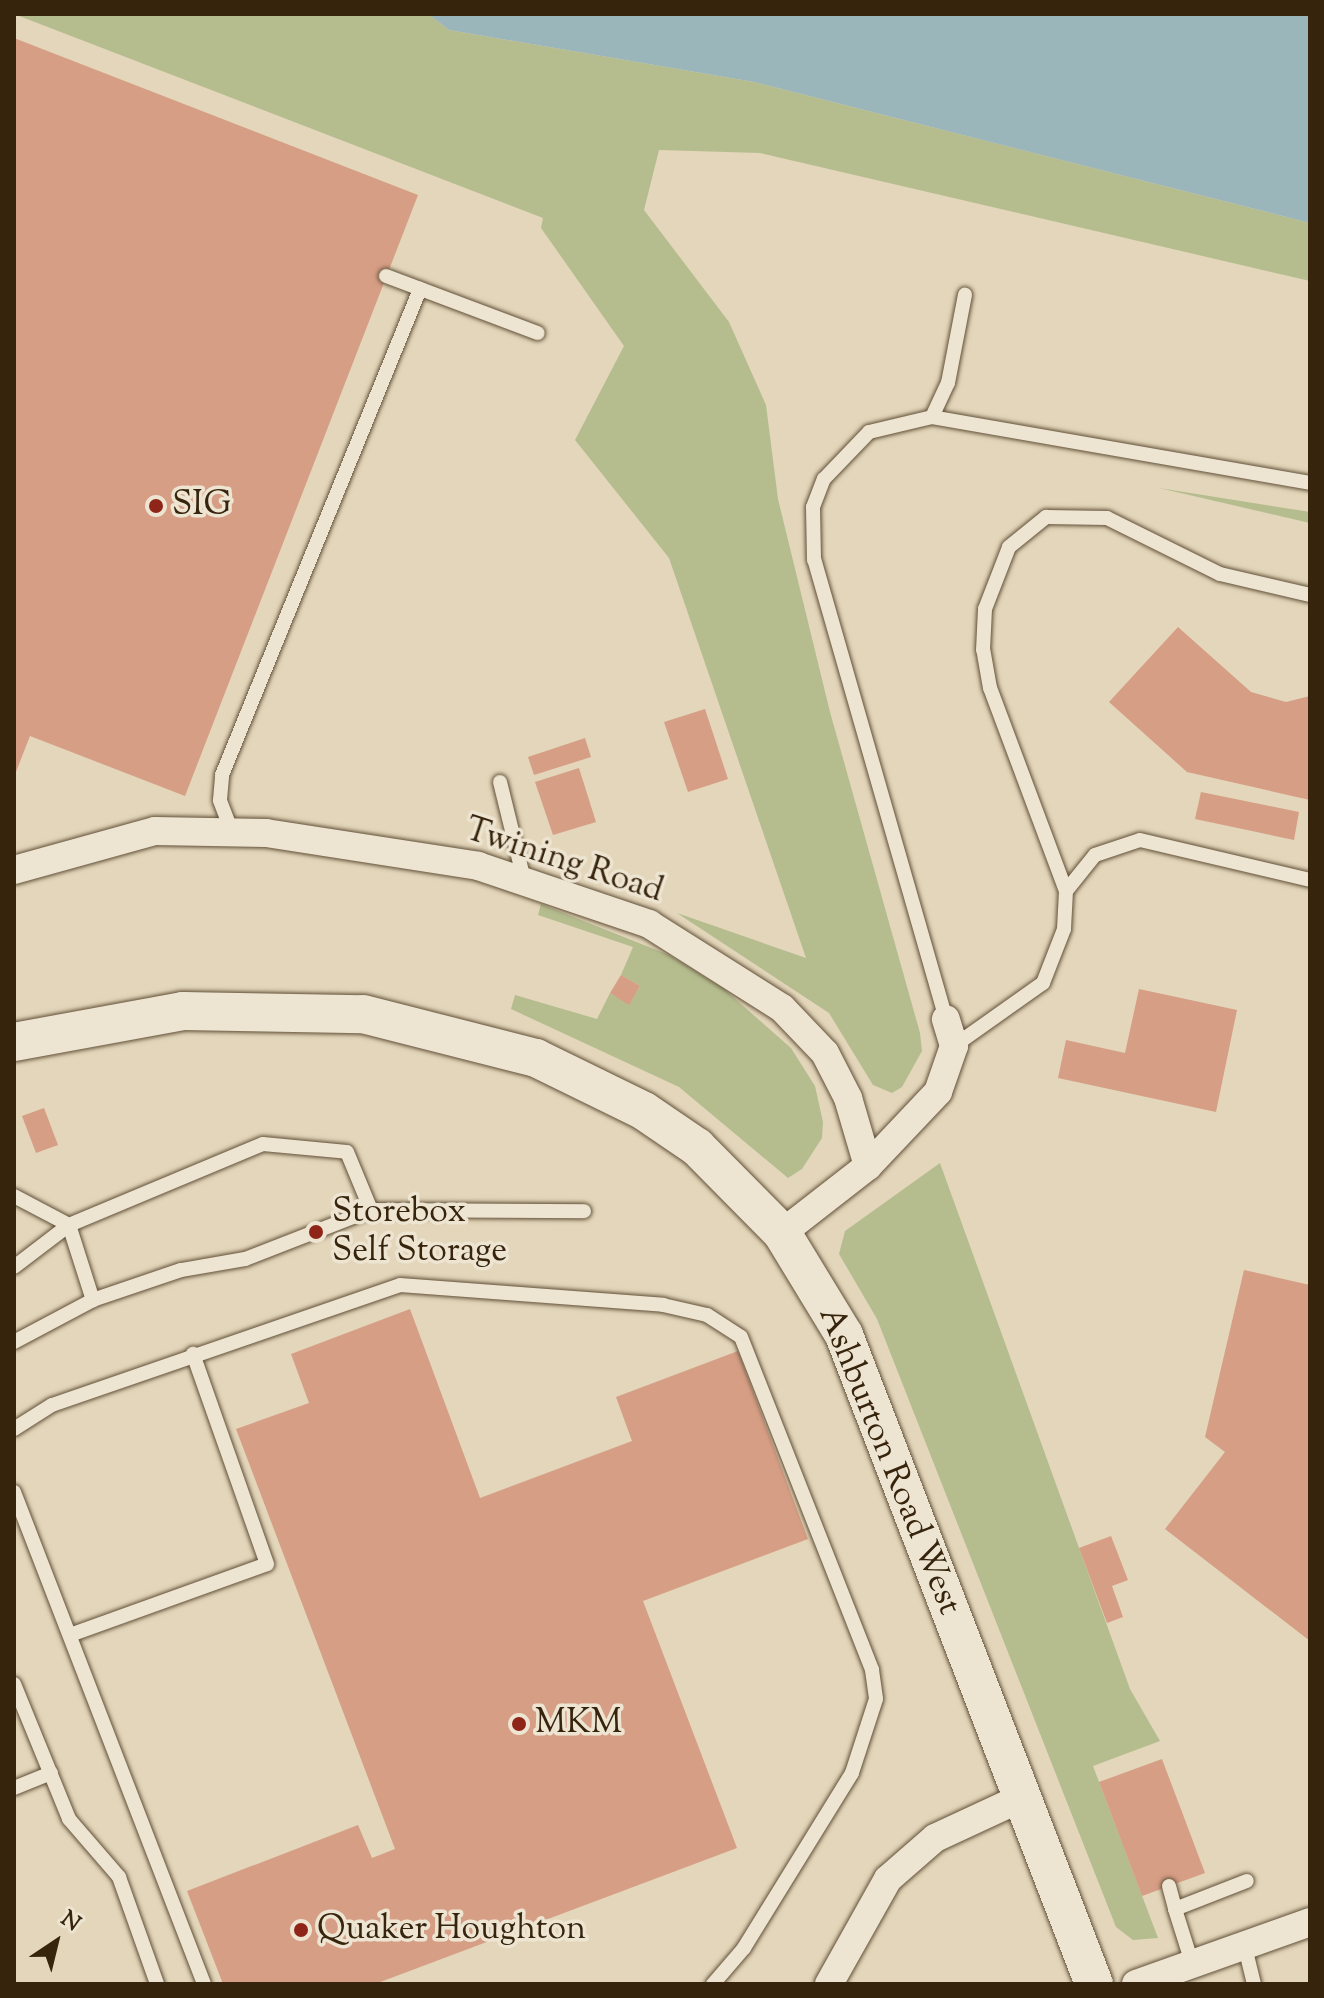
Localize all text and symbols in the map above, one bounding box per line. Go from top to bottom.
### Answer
place label: SIG [172,486,231,526]
marker: SIG [147,497,165,515]
street label: Twining Road [460,810,668,912]
place label: Storebox Self Storage [332,1192,507,1272]
marker: Storebox Self Storage [307,1223,325,1241]
street label: Ashburton Road West [809,1301,969,1621]
place label: MKM [535,1704,622,1744]
marker: MKM [510,1715,528,1733]
north arrow [16,1902,96,1982]
text: N [53,1904,86,1940]
place label: Quaker Houghton [317,1910,586,1950]
marker: Quaker Houghton [292,1921,310,1939]

